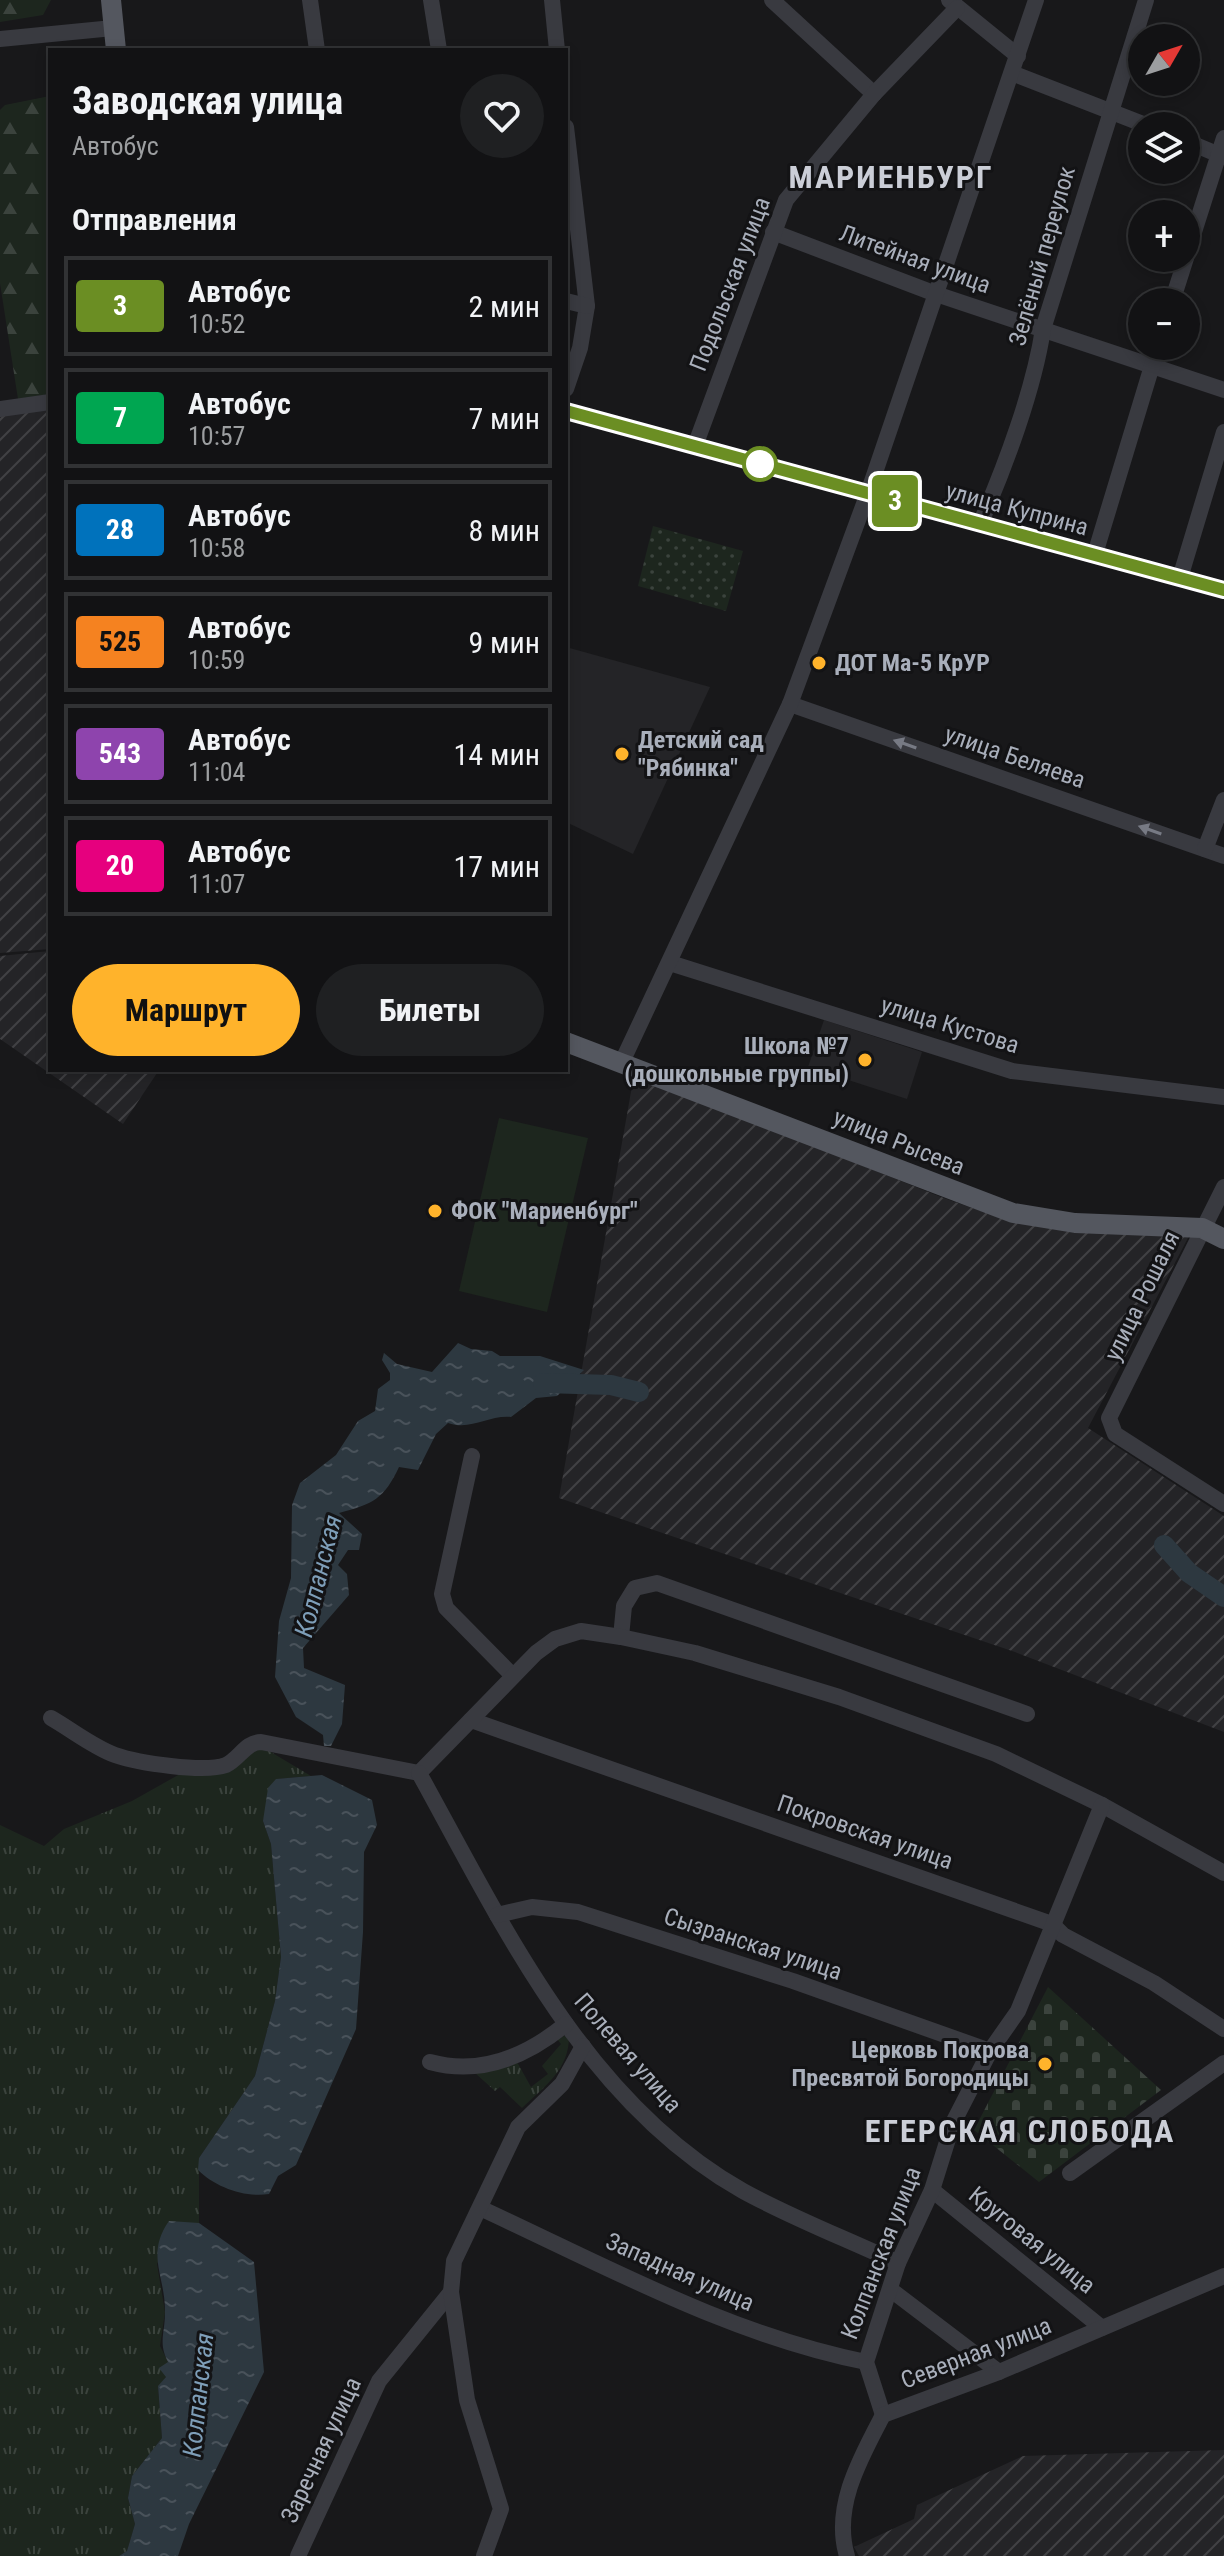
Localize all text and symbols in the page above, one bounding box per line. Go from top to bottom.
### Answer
north arrow [1128,24,1200,96]
map controls [1128,24,1200,360]
button: heart [460,74,544,158]
text: Заводская улица [72,79,343,123]
button: layers [1128,112,1200,184]
text: Автобус [72,131,159,161]
district label: МАРИЕНБУРГ [788,158,994,196]
street label: Зелёный переулок [1003,163,1081,349]
street label: Подольская улица [684,193,776,375]
button: + [1128,200,1200,272]
text: Отправления [72,202,237,237]
street label: Литейная улица [836,219,994,299]
text: Автобус [188,274,291,309]
button: − [1128,288,1200,360]
text: 3 [113,289,127,322]
text: 2 мин [468,289,540,324]
text: 10:52 [188,309,245,339]
text: Автобус [188,386,291,421]
text: 7 [113,401,127,434]
text: 7 мин [468,401,540,436]
text: 10:57 [188,421,245,451]
unlabelled marker [743,447,777,481]
line badge: 3 [869,475,921,527]
street label: улица Куприна [943,477,1091,541]
text: 3 [888,484,902,517]
text: Автобус [188,498,291,533]
text: 28 [106,513,134,546]
text: 8 мин [468,513,540,548]
text: 10:58 [188,533,245,563]
text: Автобус [188,610,291,645]
text: 525 [99,625,141,658]
text: 9 мин [468,625,540,660]
text: 10:59 [188,645,245,675]
place label: ДОТ Ма-5 КрУР [835,649,990,677]
marker: ДОТ Ма-5 КрУР [810,654,828,672]
street label: улица Беляева [941,720,1089,794]
text: Автобус [188,722,291,757]
place label: Детский сад "Рябинка" [638,726,764,782]
text: 543 [99,737,141,770]
text: 14 мин [454,737,540,772]
one-way arrow [893,738,917,750]
marker: Детский сад "Рябинка" [613,745,631,763]
text: 11:04 [188,757,245,787]
one-way arrow [1138,824,1162,836]
text: Автобус [188,834,291,869]
text: 20 [106,849,134,882]
text: 17 мин [454,849,540,884]
text: 11:07 [188,869,245,899]
button: Маршрут [72,964,300,1056]
button: Билеты [316,964,544,1056]
street label: улица Кустова [878,991,1022,1059]
place label: Школа №7 (дошкольные группы) [624,1032,849,1088]
marker: Школа №7 (дошкольные группы) [856,1051,874,1069]
street label: улица Рысева [829,1103,969,1181]
place label: ФОК "Мариенбург" [451,1197,638,1225]
marker: ФОК "Мариенбург" [426,1202,444,1220]
street label: улица Рошаля [1099,1226,1185,1366]
water label: Колпанская [288,1512,348,1640]
street label: Покровская улица [774,1789,956,1875]
street label: Сызранская улица [660,1902,846,1986]
street label: Полевая улица [569,1988,687,2118]
place label: Церковь Покрова Пресвятой Богородицы [792,2036,1029,2092]
marker: Церковь Покрова Пресвятой Богородицы [1036,2055,1054,2073]
district label: ЕГЕРСКАЯ СЛОБОДА [865,2112,1175,2150]
street label: Колпанская улица [835,2163,927,2343]
street label: Круговая улица [963,2181,1101,2299]
street label: Западная улица [602,2227,758,2317]
street label: Северная улица [897,2311,1055,2395]
water label: Колпанская [177,2331,219,2459]
street label: Заречная улица [275,2373,367,2527]

